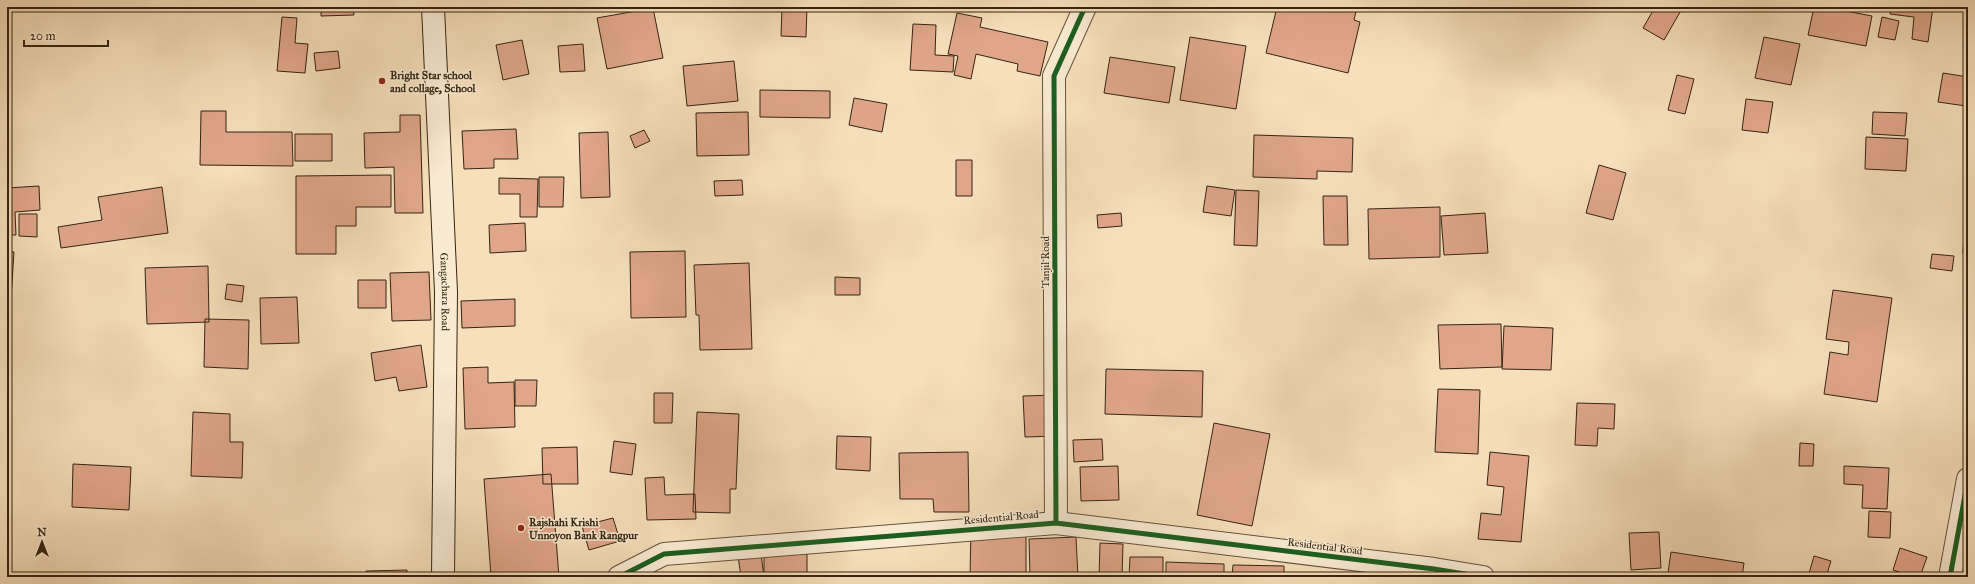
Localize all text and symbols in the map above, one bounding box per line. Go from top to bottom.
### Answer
scale bar [24,22,108,48]
text: 20 m [30,29,56,43]
place label: Bright Star school and collage, School [390,69,476,95]
marker: Bright Star school and collage, School [377,76,387,86]
street label: Tanjil Road [1039,236,1052,288]
street label: Gangachara Road [437,252,452,331]
street label: Residential Road [963,508,1040,527]
place label: Rajshahi Krishi Unnoyon Bank Rangpur [529,516,639,543]
north arrow [22,522,62,562]
marker: Rajshahi Krishi Unnoyon Bank Rangpur [516,523,526,533]
text: N [37,526,47,539]
street label: Residential Road [1287,535,1364,558]

